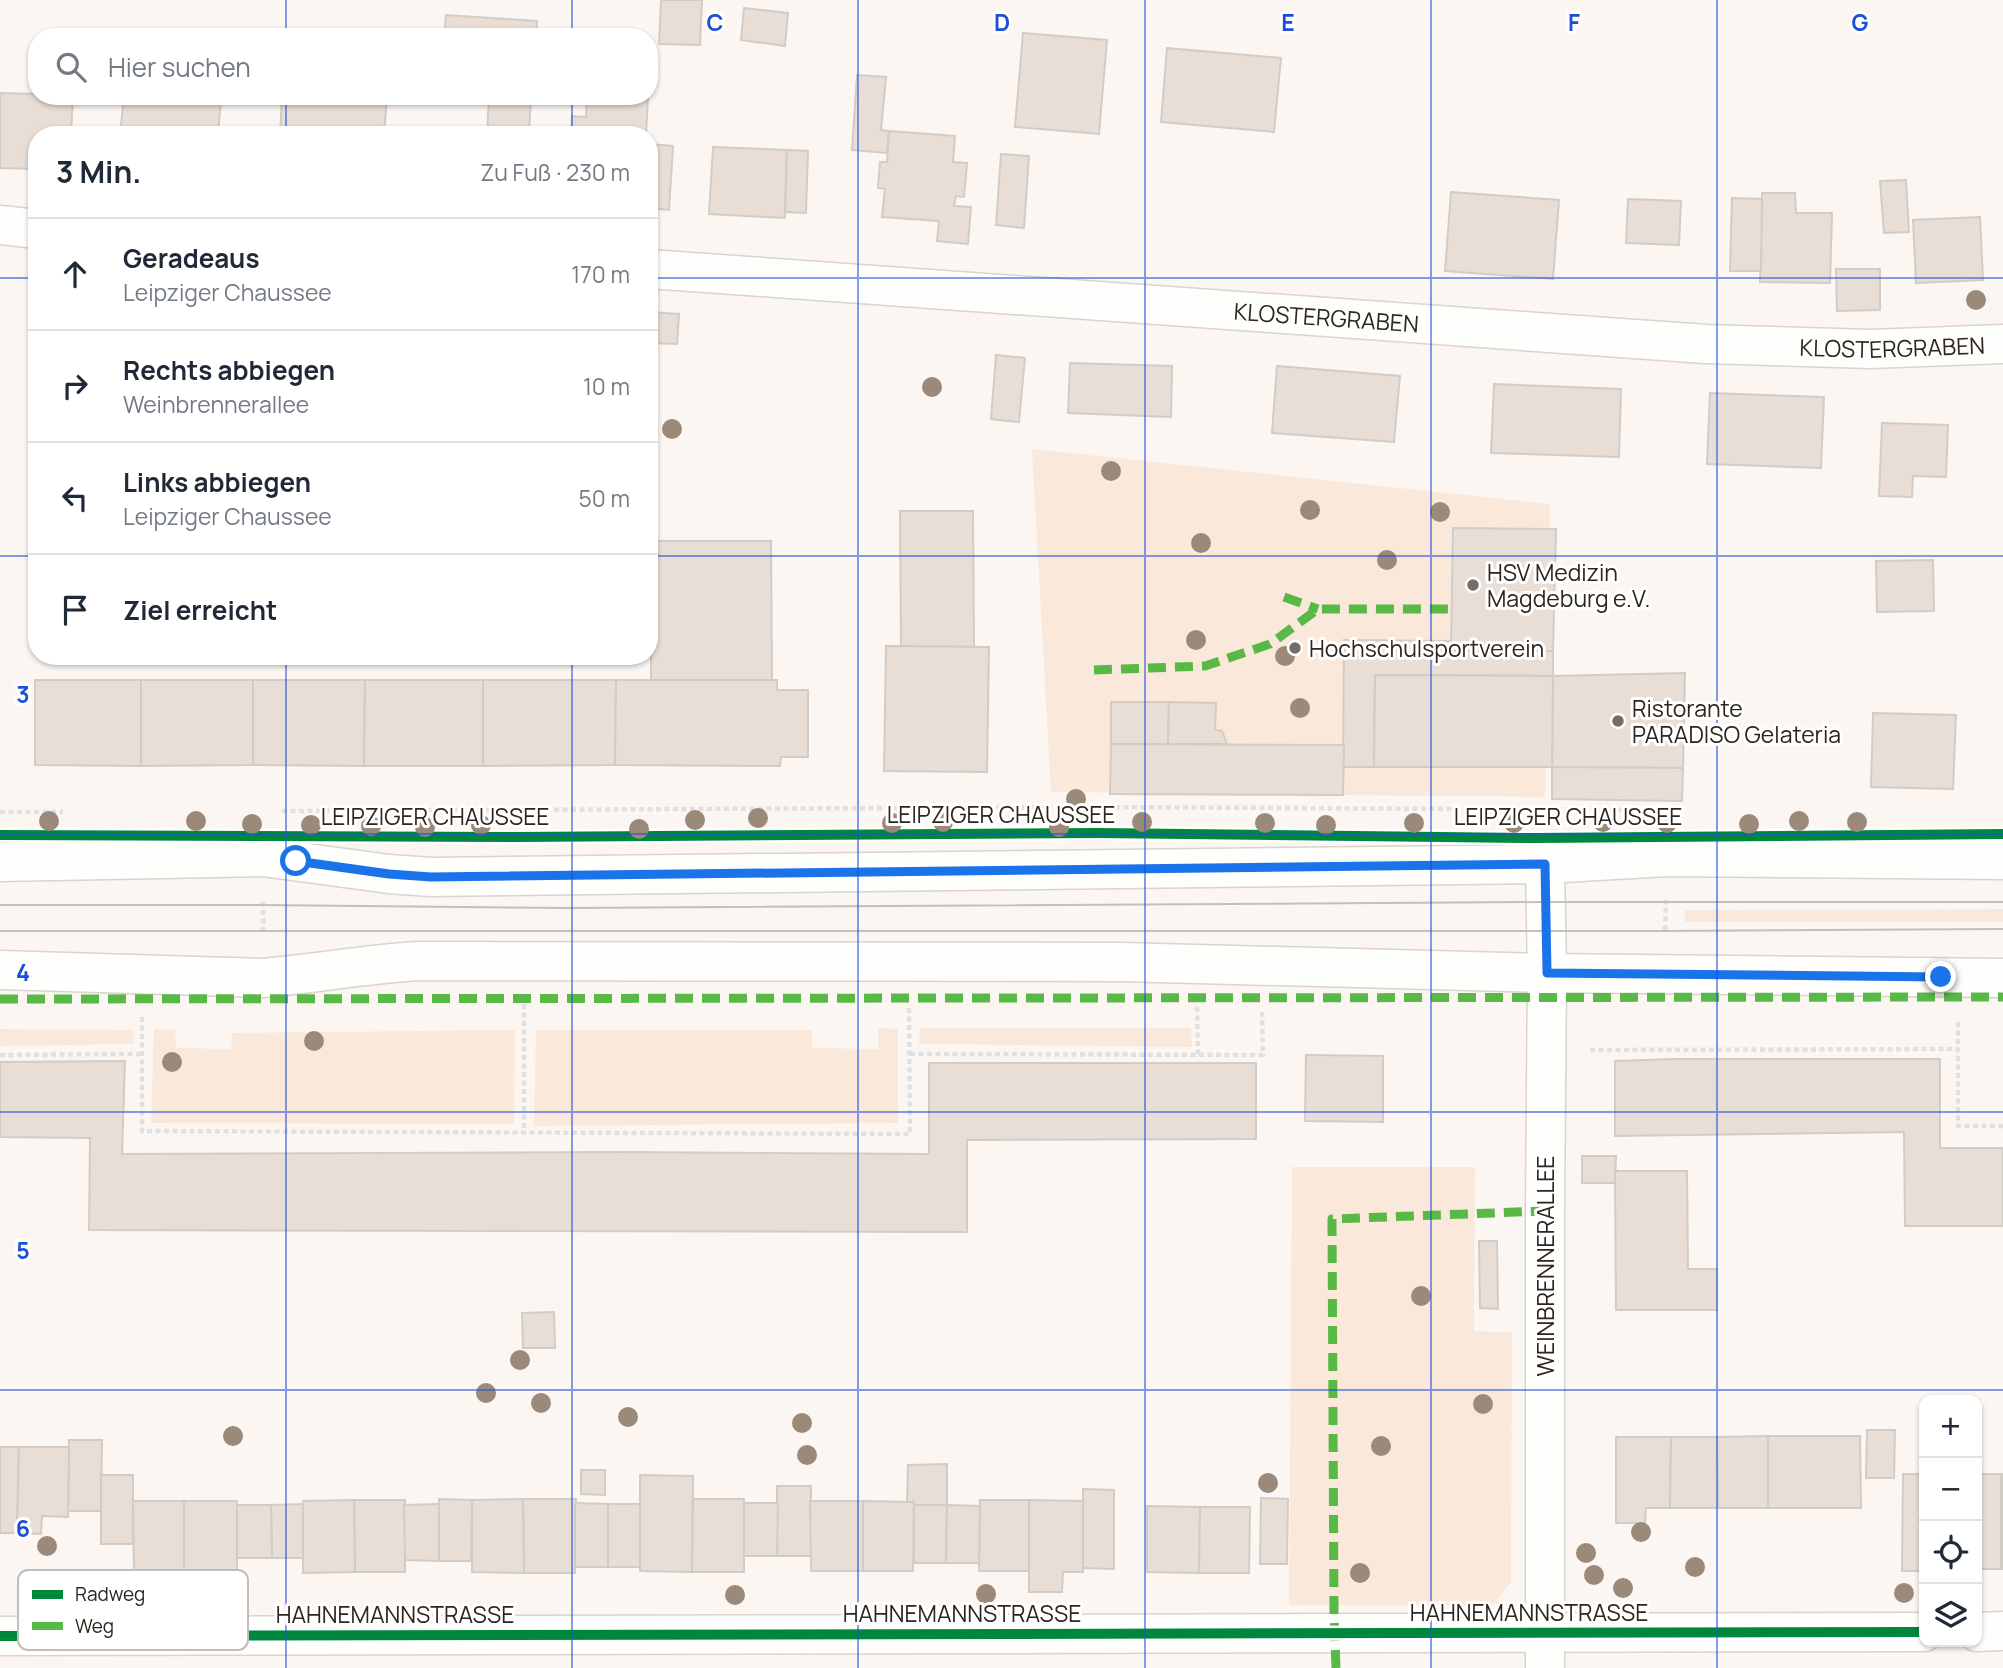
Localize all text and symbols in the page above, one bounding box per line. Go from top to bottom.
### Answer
text: C [707,6,724,38]
text: D [994,6,1010,38]
text: E [1281,6,1295,38]
text: F [1568,6,1580,38]
text: G [1852,6,1869,38]
search box [28,28,658,105]
icon: search [52,48,90,86]
text: Hier suchen [108,49,251,85]
text: 3 Min. [56,151,141,192]
text: Zu Fuß · 230 m [480,156,630,188]
text: Geradeaus [123,240,259,276]
icon: ahead [56,255,94,293]
text: 170 m [571,258,630,290]
text: Leipziger Chaussee [123,276,332,308]
street label: KLOSTERGRABEN [1233,295,1420,340]
street label: KLOSTERGRABEN [1799,329,1986,365]
text: Rechts abbiegen [123,352,335,388]
icon: right [56,367,94,405]
text: 10 m [583,370,630,402]
text: Weinbrennerallee [123,388,309,420]
text: Links abbiegen [123,464,311,500]
icon: left [56,479,94,517]
text: 50 m [579,482,630,514]
text: Leipziger Chaussee [123,500,332,532]
place label: HSV Medizin Magdeburg e.V. [1487,556,1650,614]
marker: HSV Medizin Magdeburg e.V. [1465,577,1481,593]
icon: arrive [56,591,94,629]
text: Ziel erreicht [123,592,277,628]
place label: Hochschulsportverein [1309,632,1544,664]
marker: Hochschulsportverein [1287,640,1303,656]
text: 3 [16,678,30,710]
place label: Ristorante PARADISO Gelateria [1632,692,1841,750]
marker: Ristorante PARADISO Gelateria [1610,713,1626,729]
street label: LEIPZIGER CHAUSSEE [887,798,1115,830]
street label: LEIPZIGER CHAUSSEE [321,800,549,832]
street label: LEIPZIGER CHAUSSEE [1454,800,1682,832]
route start [280,845,311,876]
text: 4 [16,956,30,988]
route end [1925,961,1956,992]
street label: WEINBRENNERALLEE [1529,1156,1561,1376]
text: 5 [16,1234,30,1266]
map controls [1919,1395,1982,1647]
button: + [1919,1395,1982,1458]
button: − [1919,1458,1982,1521]
text: 6 [16,1512,30,1544]
button: locate [1919,1521,1982,1584]
legend [18,1570,248,1650]
text: Radweg [75,1581,145,1607]
button: layers [1919,1584,1982,1647]
street label: HAHNEMANNSTRASSE [1410,1596,1648,1628]
street label: HAHNEMANNSTRASSE [843,1597,1081,1629]
street label: HAHNEMANNSTRASSE [276,1598,514,1630]
text: Weg [75,1613,114,1639]

